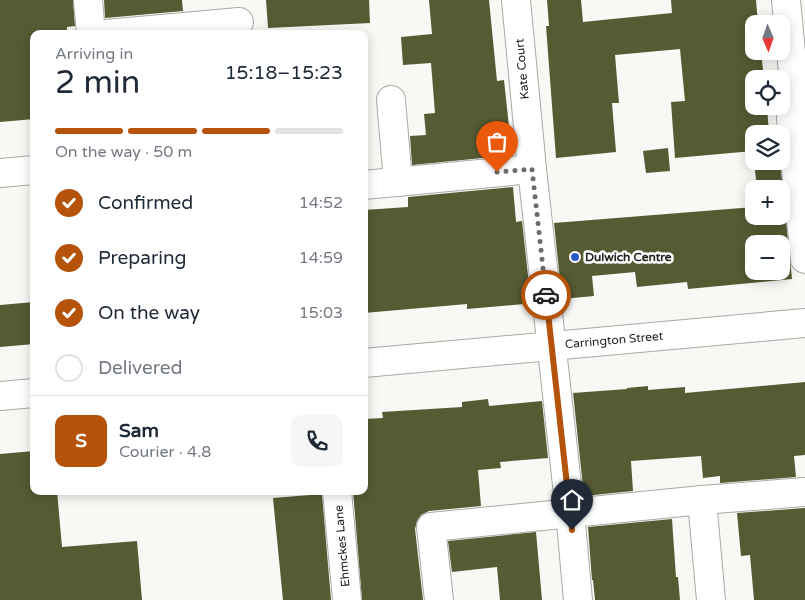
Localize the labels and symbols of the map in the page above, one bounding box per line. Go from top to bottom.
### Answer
north arrow [745,15,790,60]
street label: Kate Court [512,38,532,100]
pin [476,121,518,172]
place label: Dulwich Centre [585,250,672,264]
marker: Dulwich Centre [569,251,581,263]
courier [521,270,571,320]
street label: Carrington Street [564,329,664,351]
pin [551,479,593,530]
street label: Ehmckes Lane [331,504,353,588]

